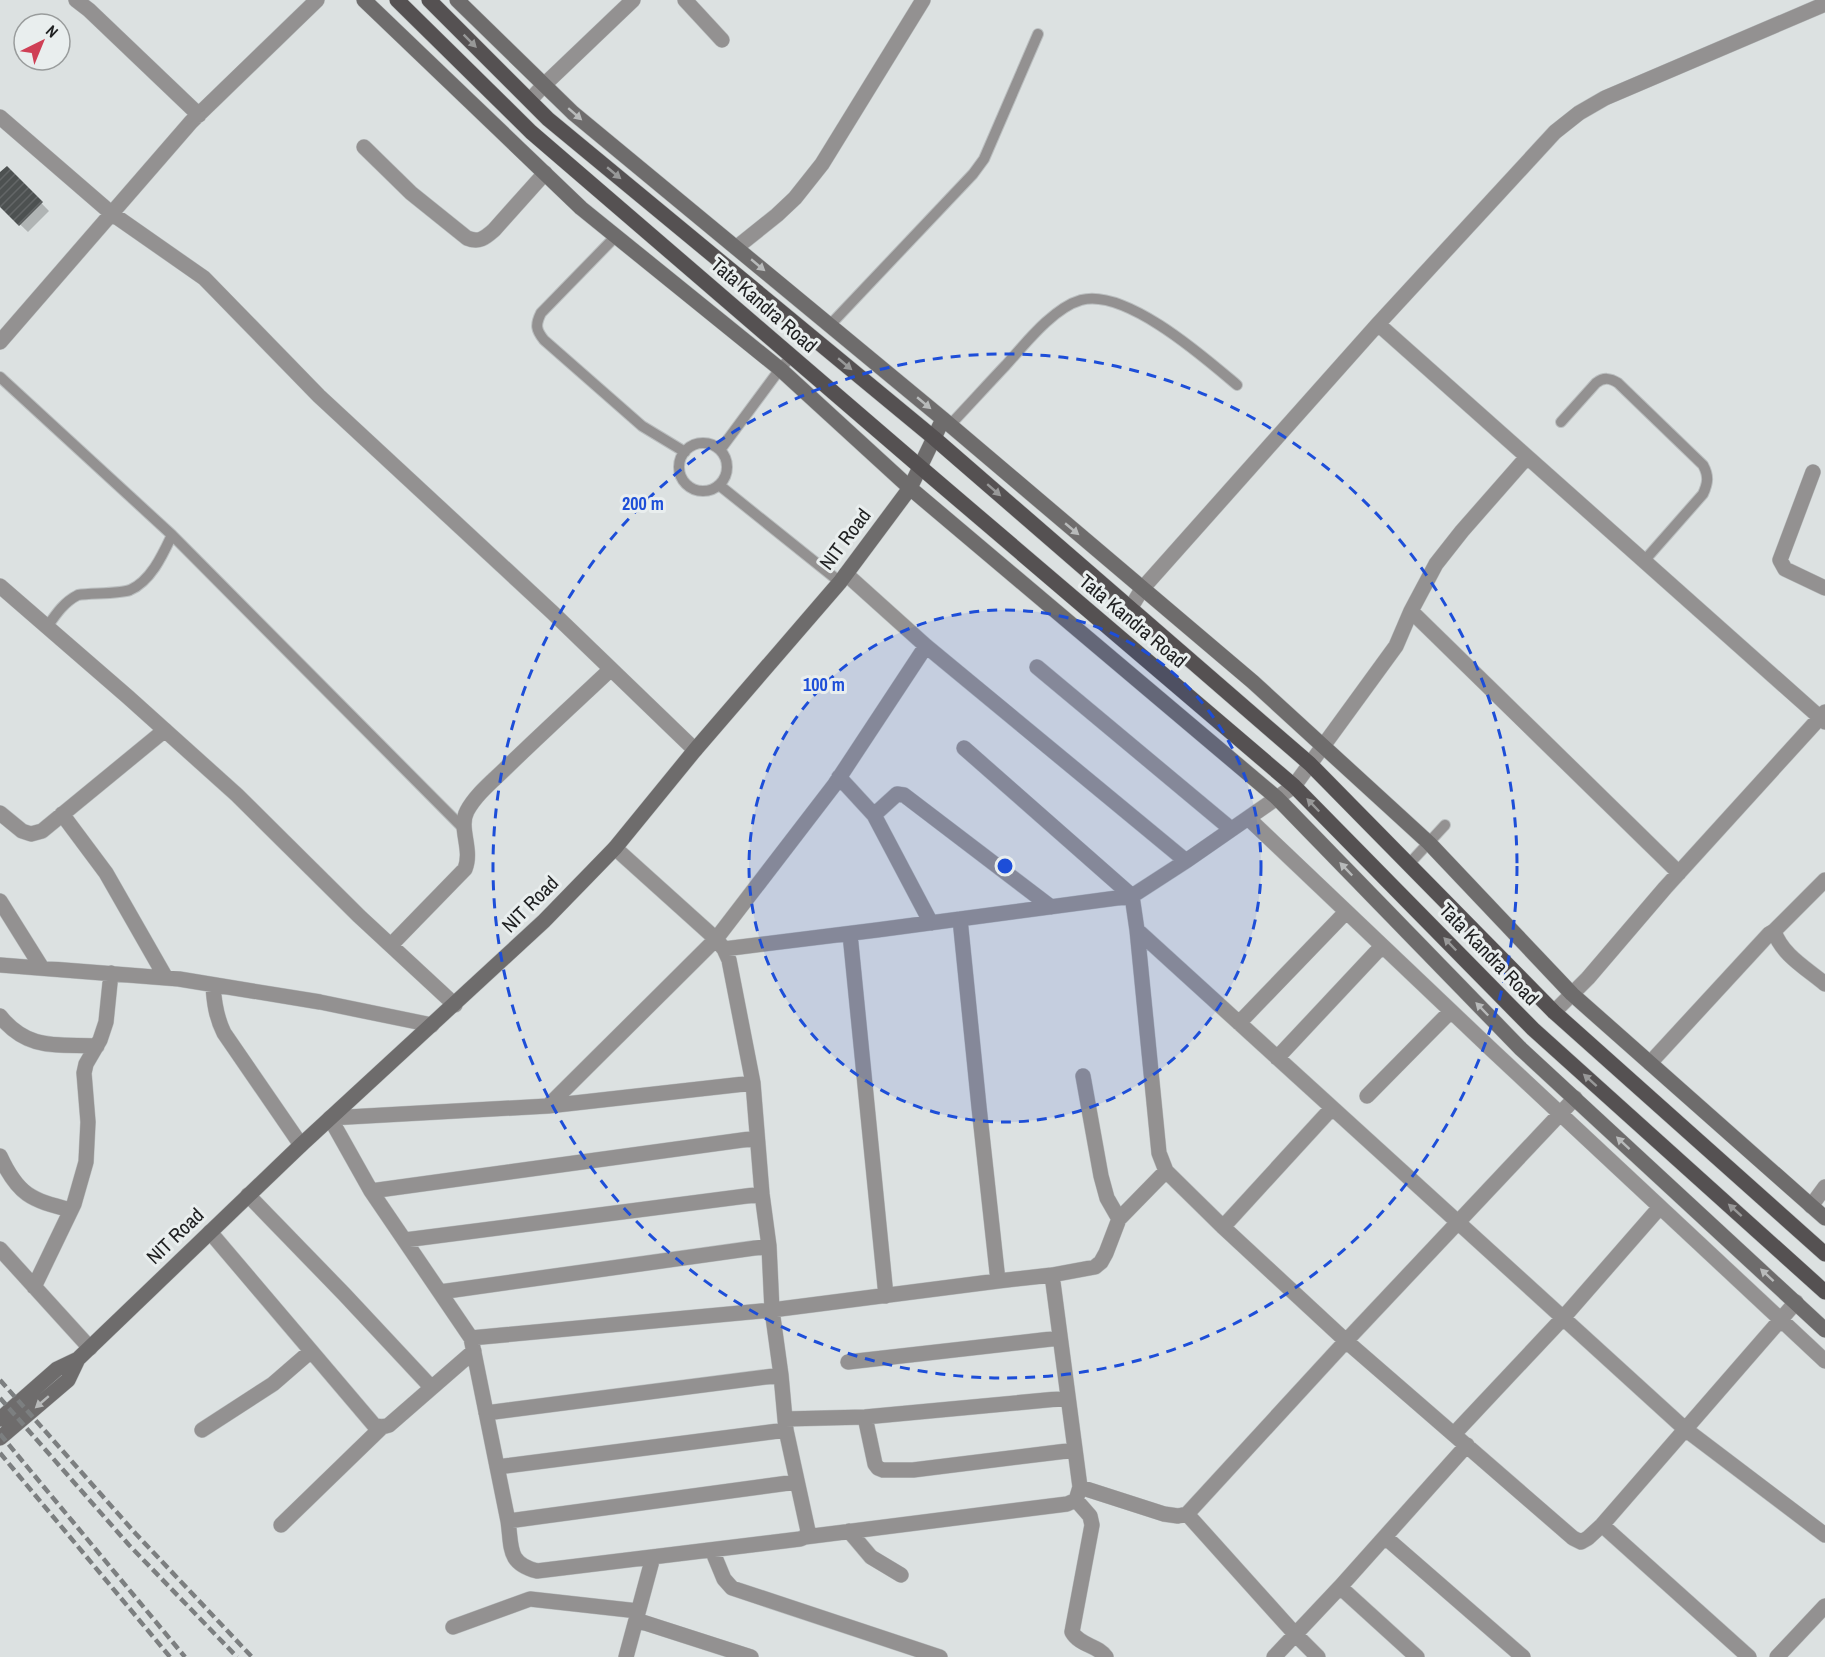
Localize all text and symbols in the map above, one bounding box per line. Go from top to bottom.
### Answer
north arrow [12,12,72,72]
text: N [41,20,63,42]
one-way arrow [463,34,477,48]
one-way arrow [567,107,582,120]
one-way arrow [606,166,621,179]
street label: Tata Kandra Road [705,251,823,358]
one-way arrow [750,258,766,271]
one-way arrow [837,358,853,371]
one-way arrow [916,396,931,409]
one-way arrow [986,483,1001,496]
text: 200 m [622,491,664,516]
street label: NIT Road [813,503,876,575]
one-way arrow [1064,522,1079,535]
street label: Tata Kandra Road [1074,568,1193,674]
text: 100 m [803,672,845,697]
one-way arrow [1307,799,1321,813]
centre of rings [995,856,1015,876]
one-way arrow [1340,862,1354,876]
street label: NIT Road [495,869,564,938]
street label: Tata Kandra Road [1434,897,1545,1011]
one-way arrow [1443,937,1457,952]
one-way arrow [1476,1002,1489,1017]
one-way arrow [1583,1074,1598,1087]
one-way arrow [1616,1136,1631,1150]
street label: NIT Road [140,1202,209,1270]
one-way arrow [1728,1204,1743,1217]
one-way arrow [1760,1269,1775,1282]
one-way arrow [35,1395,50,1409]

